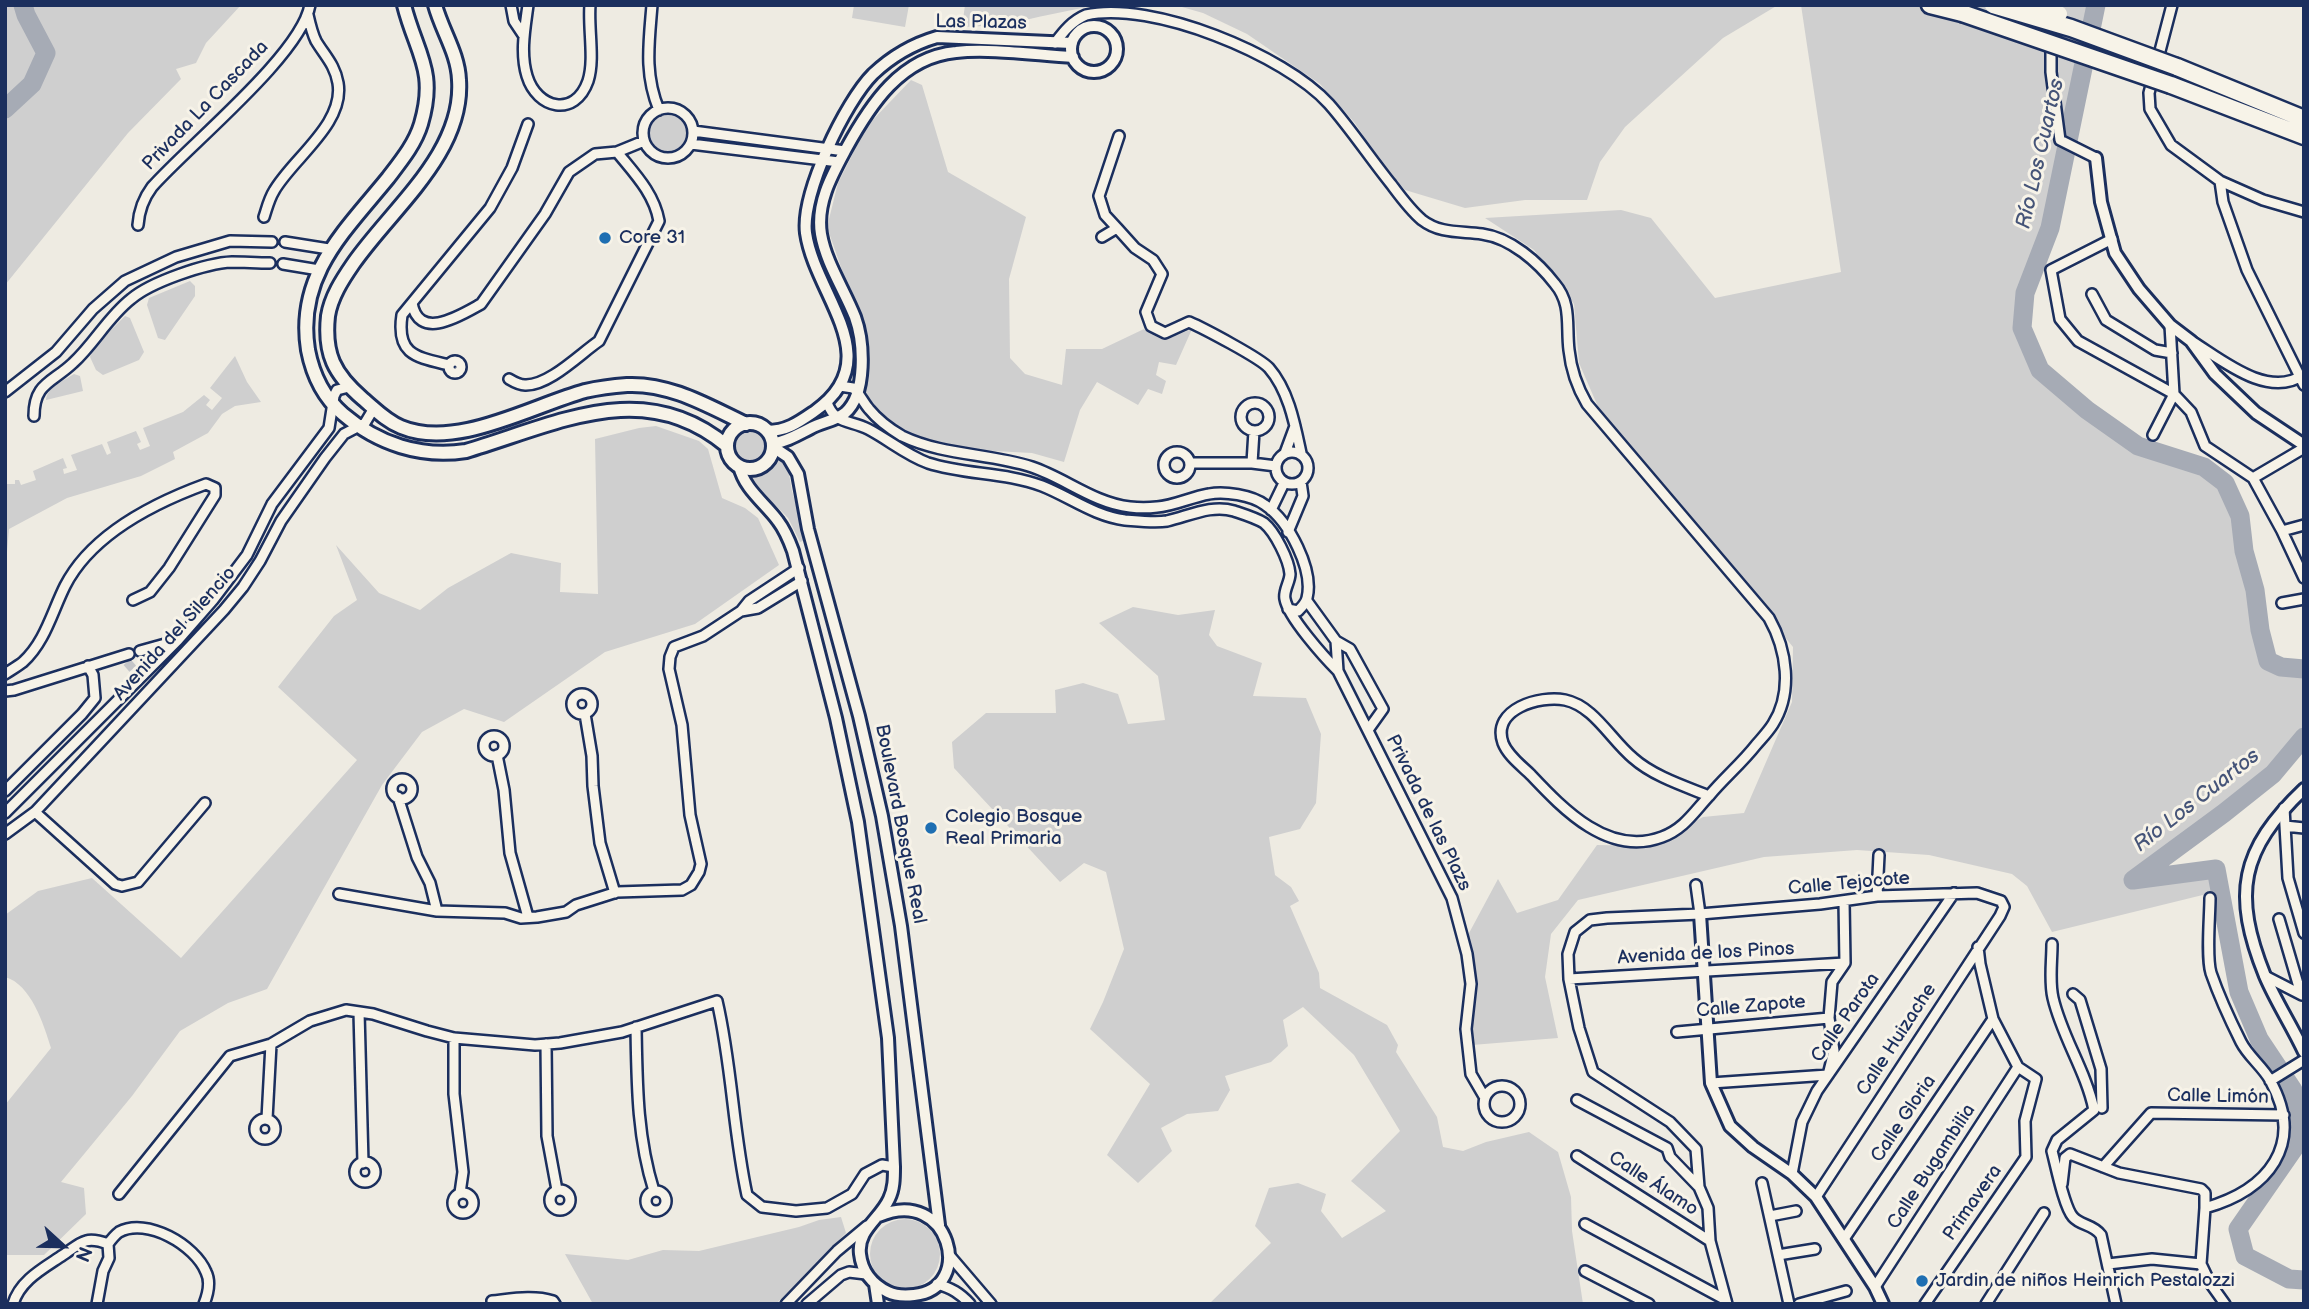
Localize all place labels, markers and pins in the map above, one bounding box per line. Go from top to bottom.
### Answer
place label: Core 31 [619,227,685,249]
marker: Core 31 [597,230,613,246]
place label: Colegio Bosque Real Primaria [945,806,1082,850]
marker: Colegio Bosque Real Primaria [923,820,939,836]
place label: Jardin de niños Heinrich Pestalozzi [1936,1270,2235,1292]
marker: Jardin de niños Heinrich Pestalozzi [1914,1273,1930,1289]

